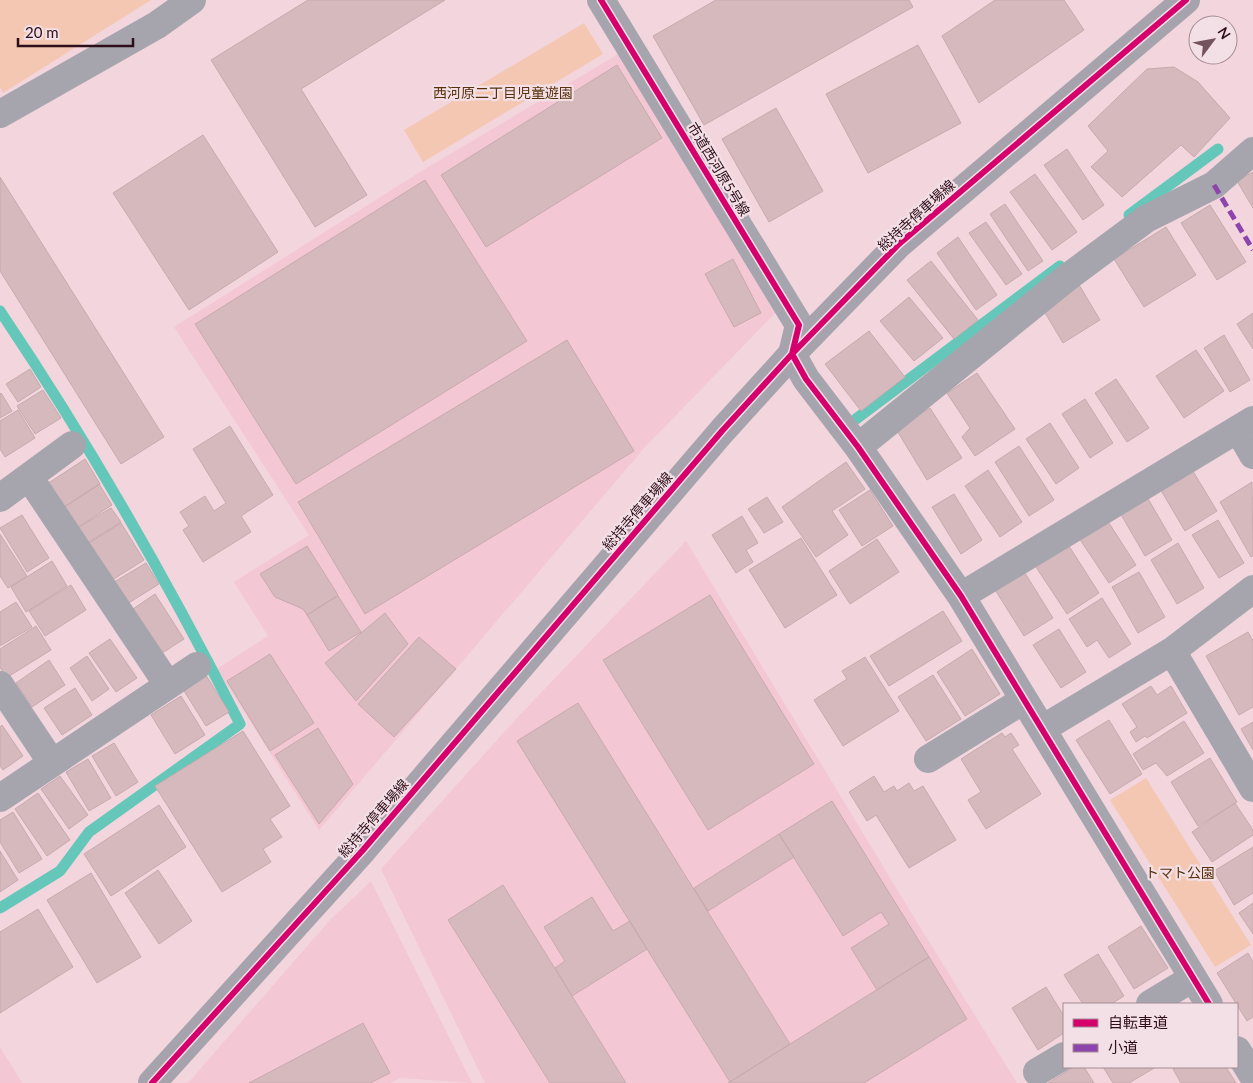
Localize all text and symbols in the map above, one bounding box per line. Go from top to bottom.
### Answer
scale bar [18,15,132,47]
north arrow [1188,15,1238,65]
text: 20 m [25,23,59,41]
text: N [1214,24,1235,42]
park label: 西河原二丁目児童遊園 [433,84,573,101]
street label: 市道西河原5号線 [684,119,754,219]
street label: 総持寺停車場線 [874,176,958,254]
street label: 総持寺停車場線 [598,468,676,554]
street label: 総持寺停車場線 [334,775,412,861]
park label: トマト公園 [1145,864,1215,881]
legend [1063,1003,1238,1068]
text: 自転車道 [1108,1013,1168,1031]
text: 小道 [1108,1038,1138,1056]

